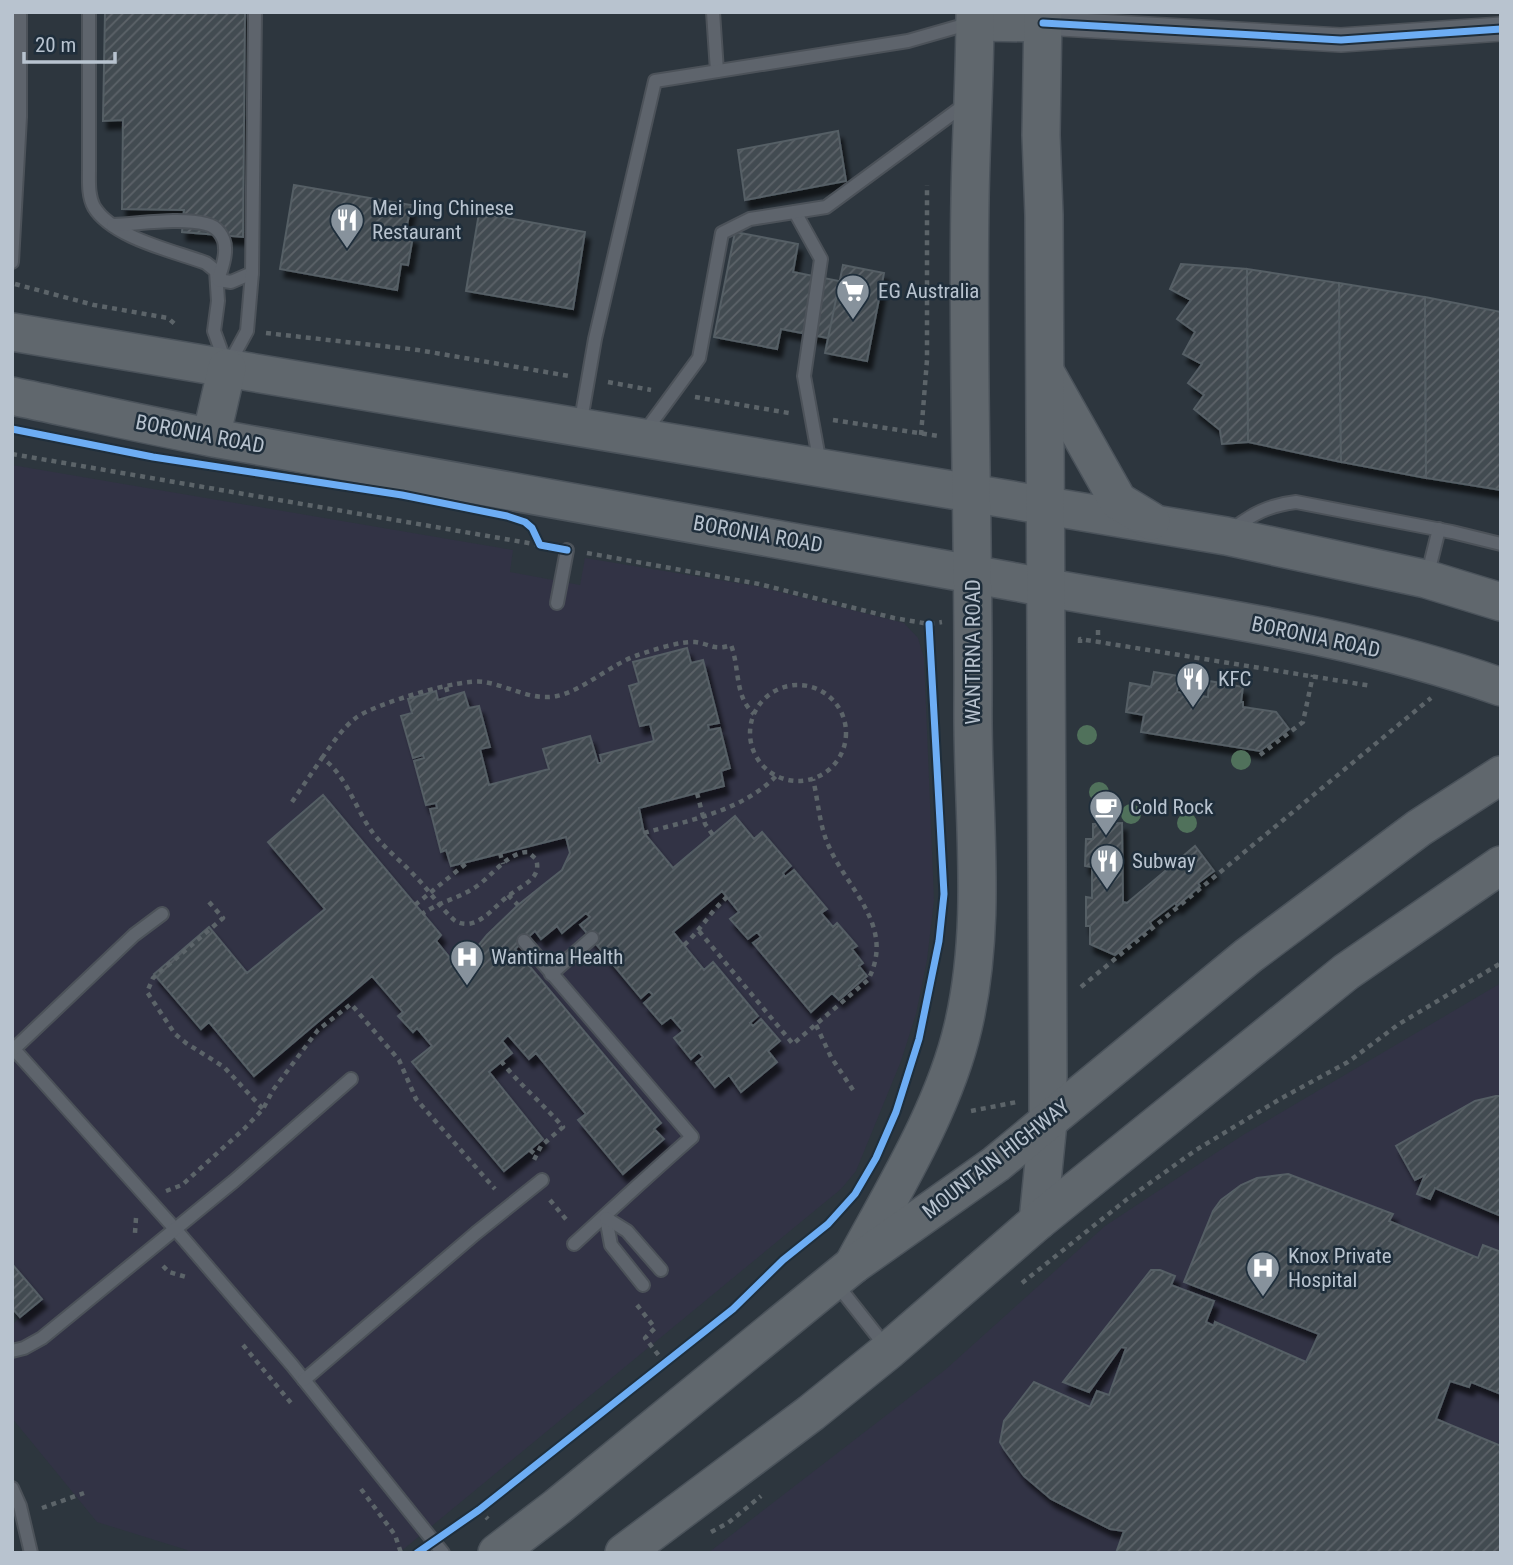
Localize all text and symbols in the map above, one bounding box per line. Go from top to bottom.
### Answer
scale bar [24,21,116,65]
text: 20 m [35,33,76,57]
place label: Mei Jing Chinese Restaurant [372,196,514,244]
restaurant icon: Mei Jing Chinese Restaurant [328,201,366,250]
supermarket icon: EG Australia [834,272,872,321]
place label: EG Australia [878,279,979,303]
street label: BORONIA ROAD [133,410,267,458]
street label: BORONIA ROAD [691,511,825,557]
street label: WANTIRNA ROAD [961,579,985,725]
street label: BORONIA ROAD [1249,612,1383,662]
restaurant icon: KFC [1174,660,1212,709]
place label: KFC [1218,667,1251,691]
cafe icon: Cold Rock [1087,788,1125,837]
place label: Cold Rock [1130,795,1214,819]
restaurant icon: Subway [1088,842,1126,891]
place label: Subway [1132,849,1196,873]
hospital icon: Wantirna Health [448,938,486,987]
place label: Wantirna Health [491,945,623,969]
street label: MOUNTAIN HIGHWAY [918,1094,1074,1224]
place label: Knox Private Hospital [1288,1244,1392,1292]
hospital icon: Knox Private Hospital [1244,1249,1282,1298]

